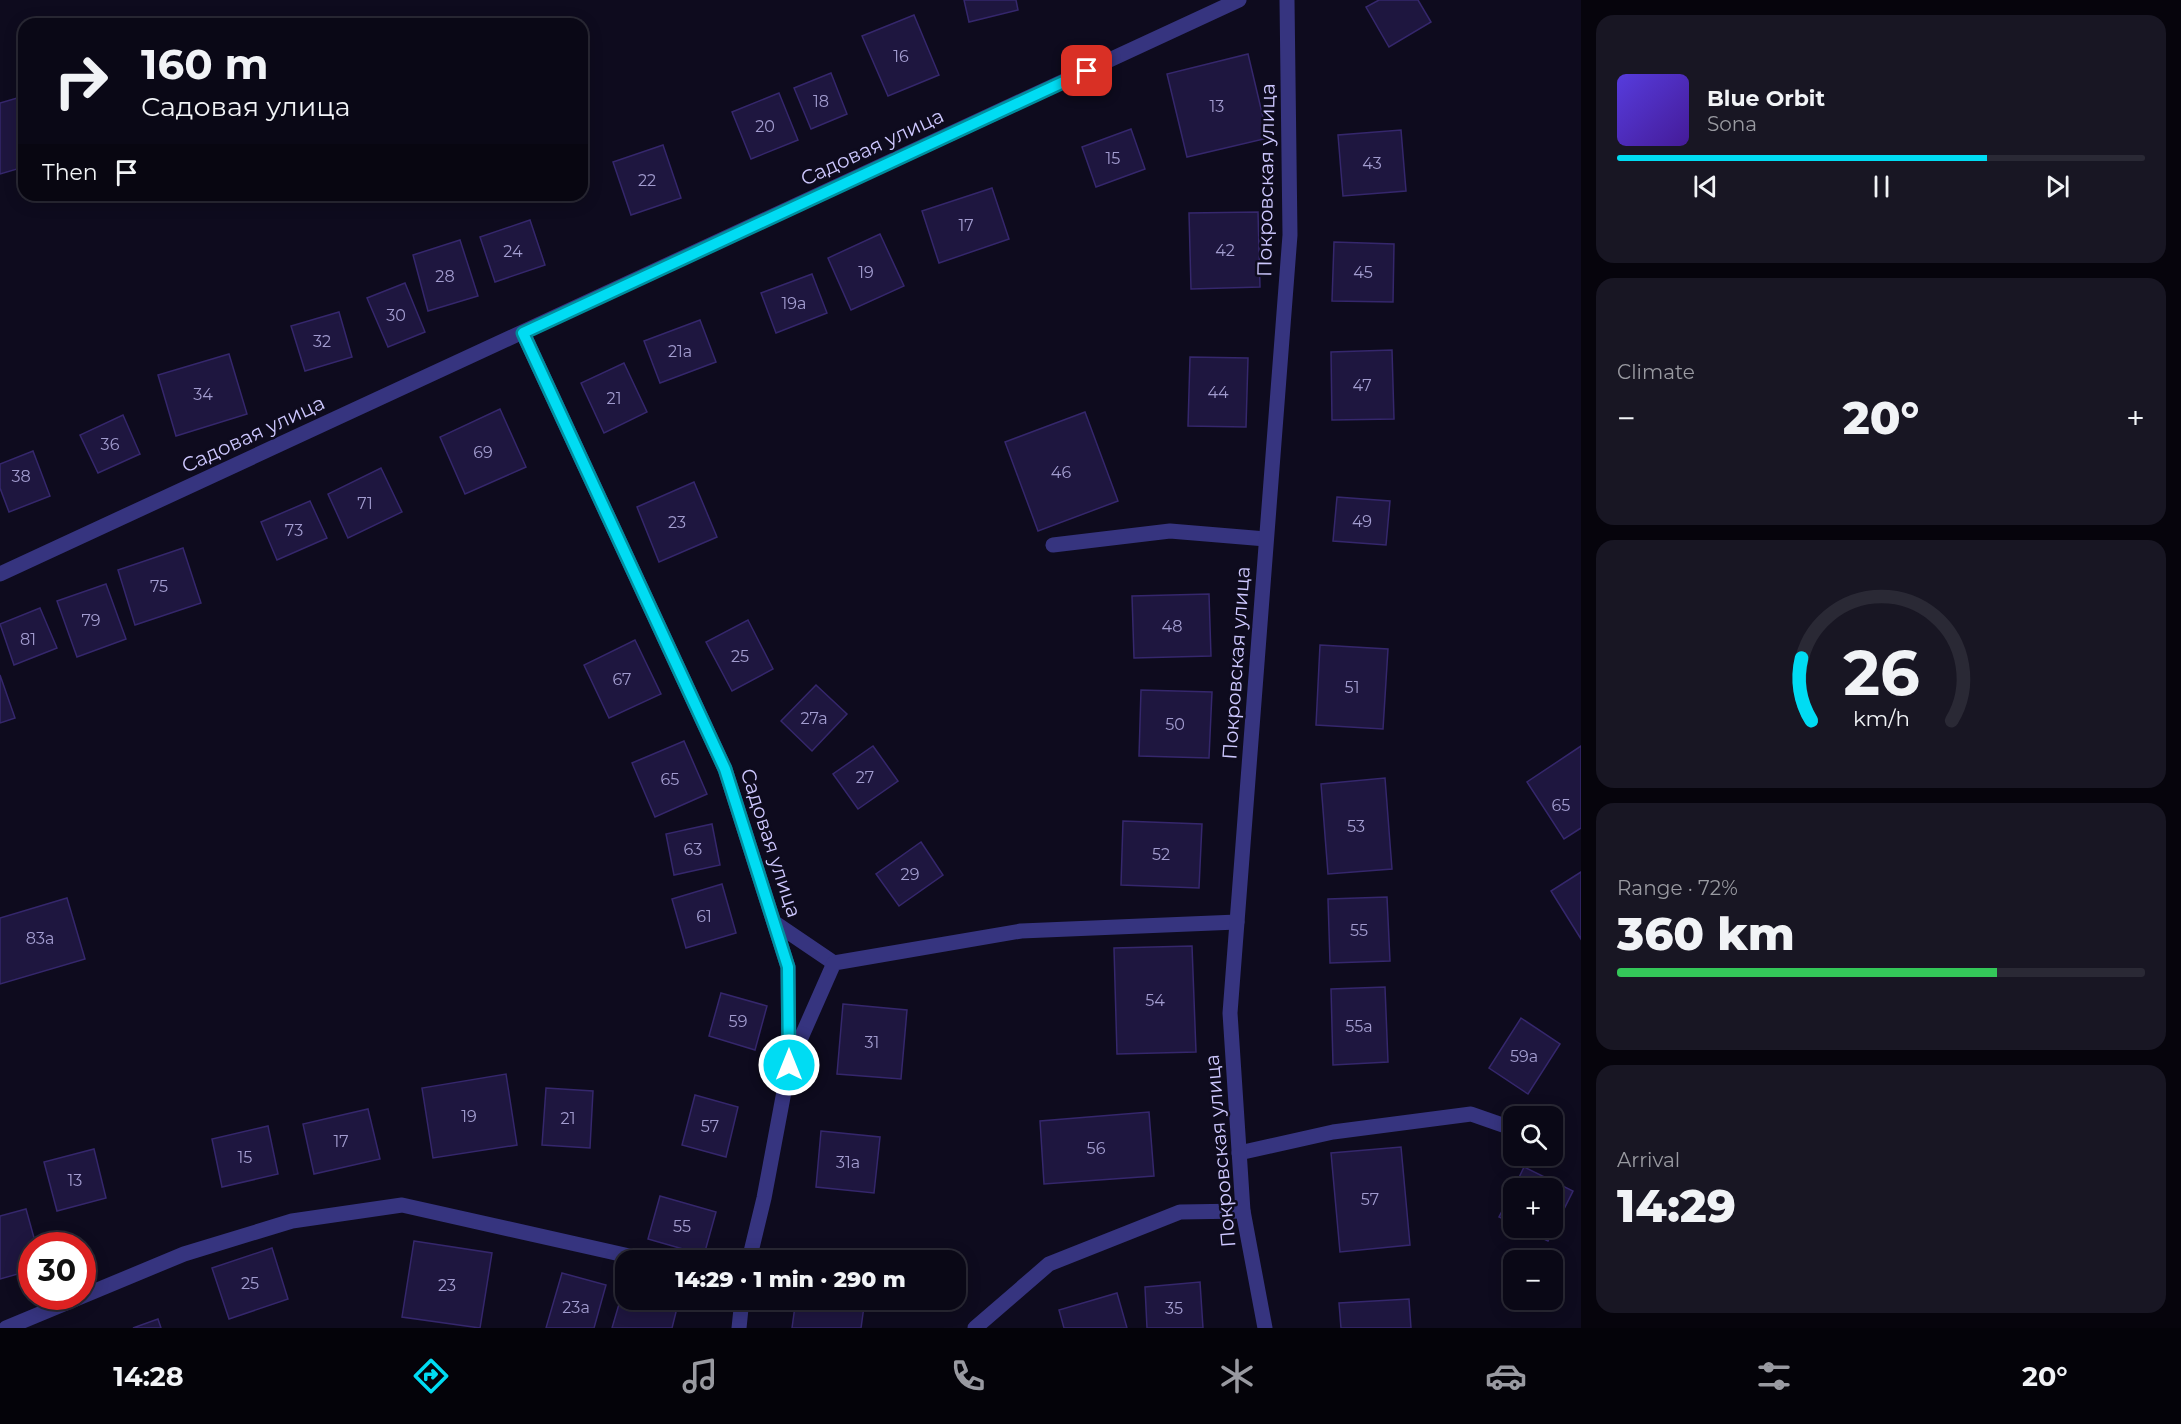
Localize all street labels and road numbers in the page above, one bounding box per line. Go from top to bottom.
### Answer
street label: Покровская улица [1252,83,1280,277]
street label: Садовая улица [797,103,947,191]
street label: Садовая улица [178,390,328,478]
street label: Покровская улица [1217,566,1255,760]
street label: Садовая улица [736,765,806,921]
street label: Покровская улица [1200,1054,1240,1248]

